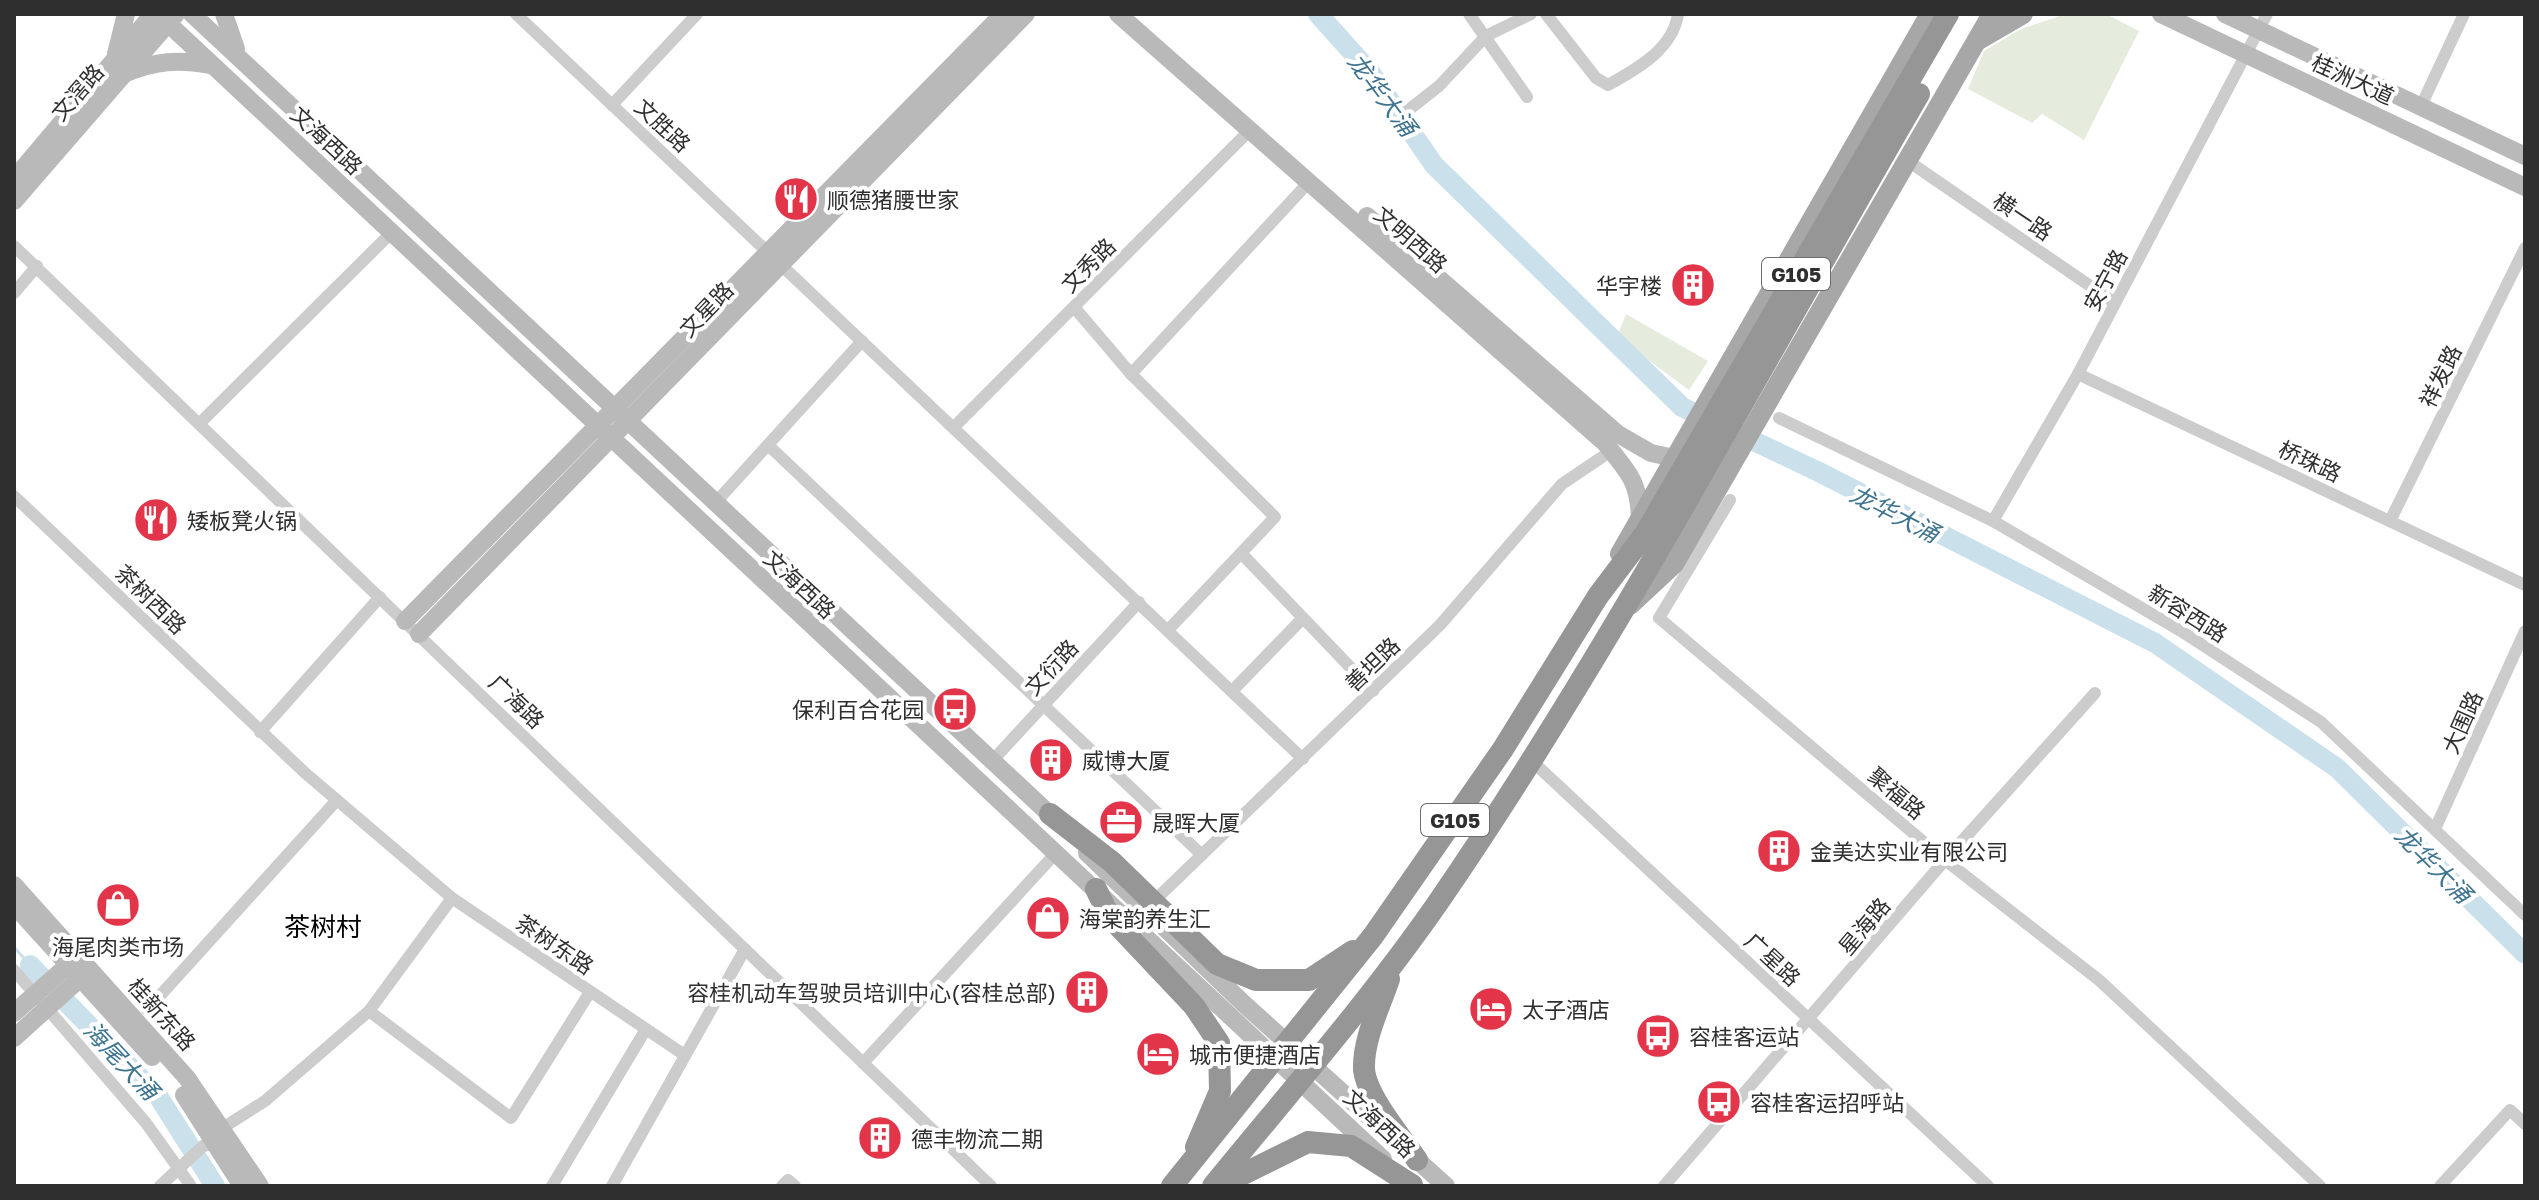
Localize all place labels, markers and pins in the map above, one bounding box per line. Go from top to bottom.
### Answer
restaurant icon: 顺德猪腰世家 [772,175,820,223]
place label: 顺德猪腰世家 [827,186,959,213]
building icon: 华宇楼 [1669,261,1717,309]
place label: 华宇楼 [1596,272,1662,299]
restaurant icon: 矮板凳火锅 [132,496,180,544]
place label: 矮板凳火锅 [187,507,297,534]
bus stop icon: 保利百合花园 [931,685,979,733]
place label: 保利百合花园 [792,696,924,723]
building icon: 威博大厦 [1027,736,1075,784]
place label: 威博大厦 [1082,747,1170,774]
office icon: 晟晖大厦 [1097,798,1145,846]
place label: 晟晖大厦 [1152,809,1240,836]
building icon: 金美达实业有限公司 [1755,827,1803,875]
place label: 金美达实业有限公司 [1810,838,2008,865]
shop icon: 海尾肉类市场 [94,881,142,929]
shop icon: 海棠韵养生汇 [1024,894,1072,942]
place label: 海棠韵养生汇 [1079,905,1211,932]
place label: 海尾肉类市场 [52,933,184,960]
building icon: 容桂机动车驾驶员培训中心(容桂总部) [1063,968,1111,1016]
place label: 容桂机动车驾驶员培训中心(容桂总部) [687,979,1056,1006]
hotel icon: 太子酒店 [1467,985,1515,1033]
place label: 太子酒店 [1522,996,1610,1023]
bus stop icon: 容桂客运站 [1634,1012,1682,1060]
place label: 容桂客运站 [1689,1023,1799,1050]
hotel icon: 城市便捷酒店 [1134,1030,1182,1078]
place label: 城市便捷酒店 [1189,1041,1321,1068]
bus stop icon: 容桂客运招呼站 [1695,1078,1743,1126]
place label: 容桂客运招呼站 [1750,1089,1904,1116]
building icon: 德丰物流二期 [856,1114,904,1162]
place label: 德丰物流二期 [911,1125,1043,1152]

